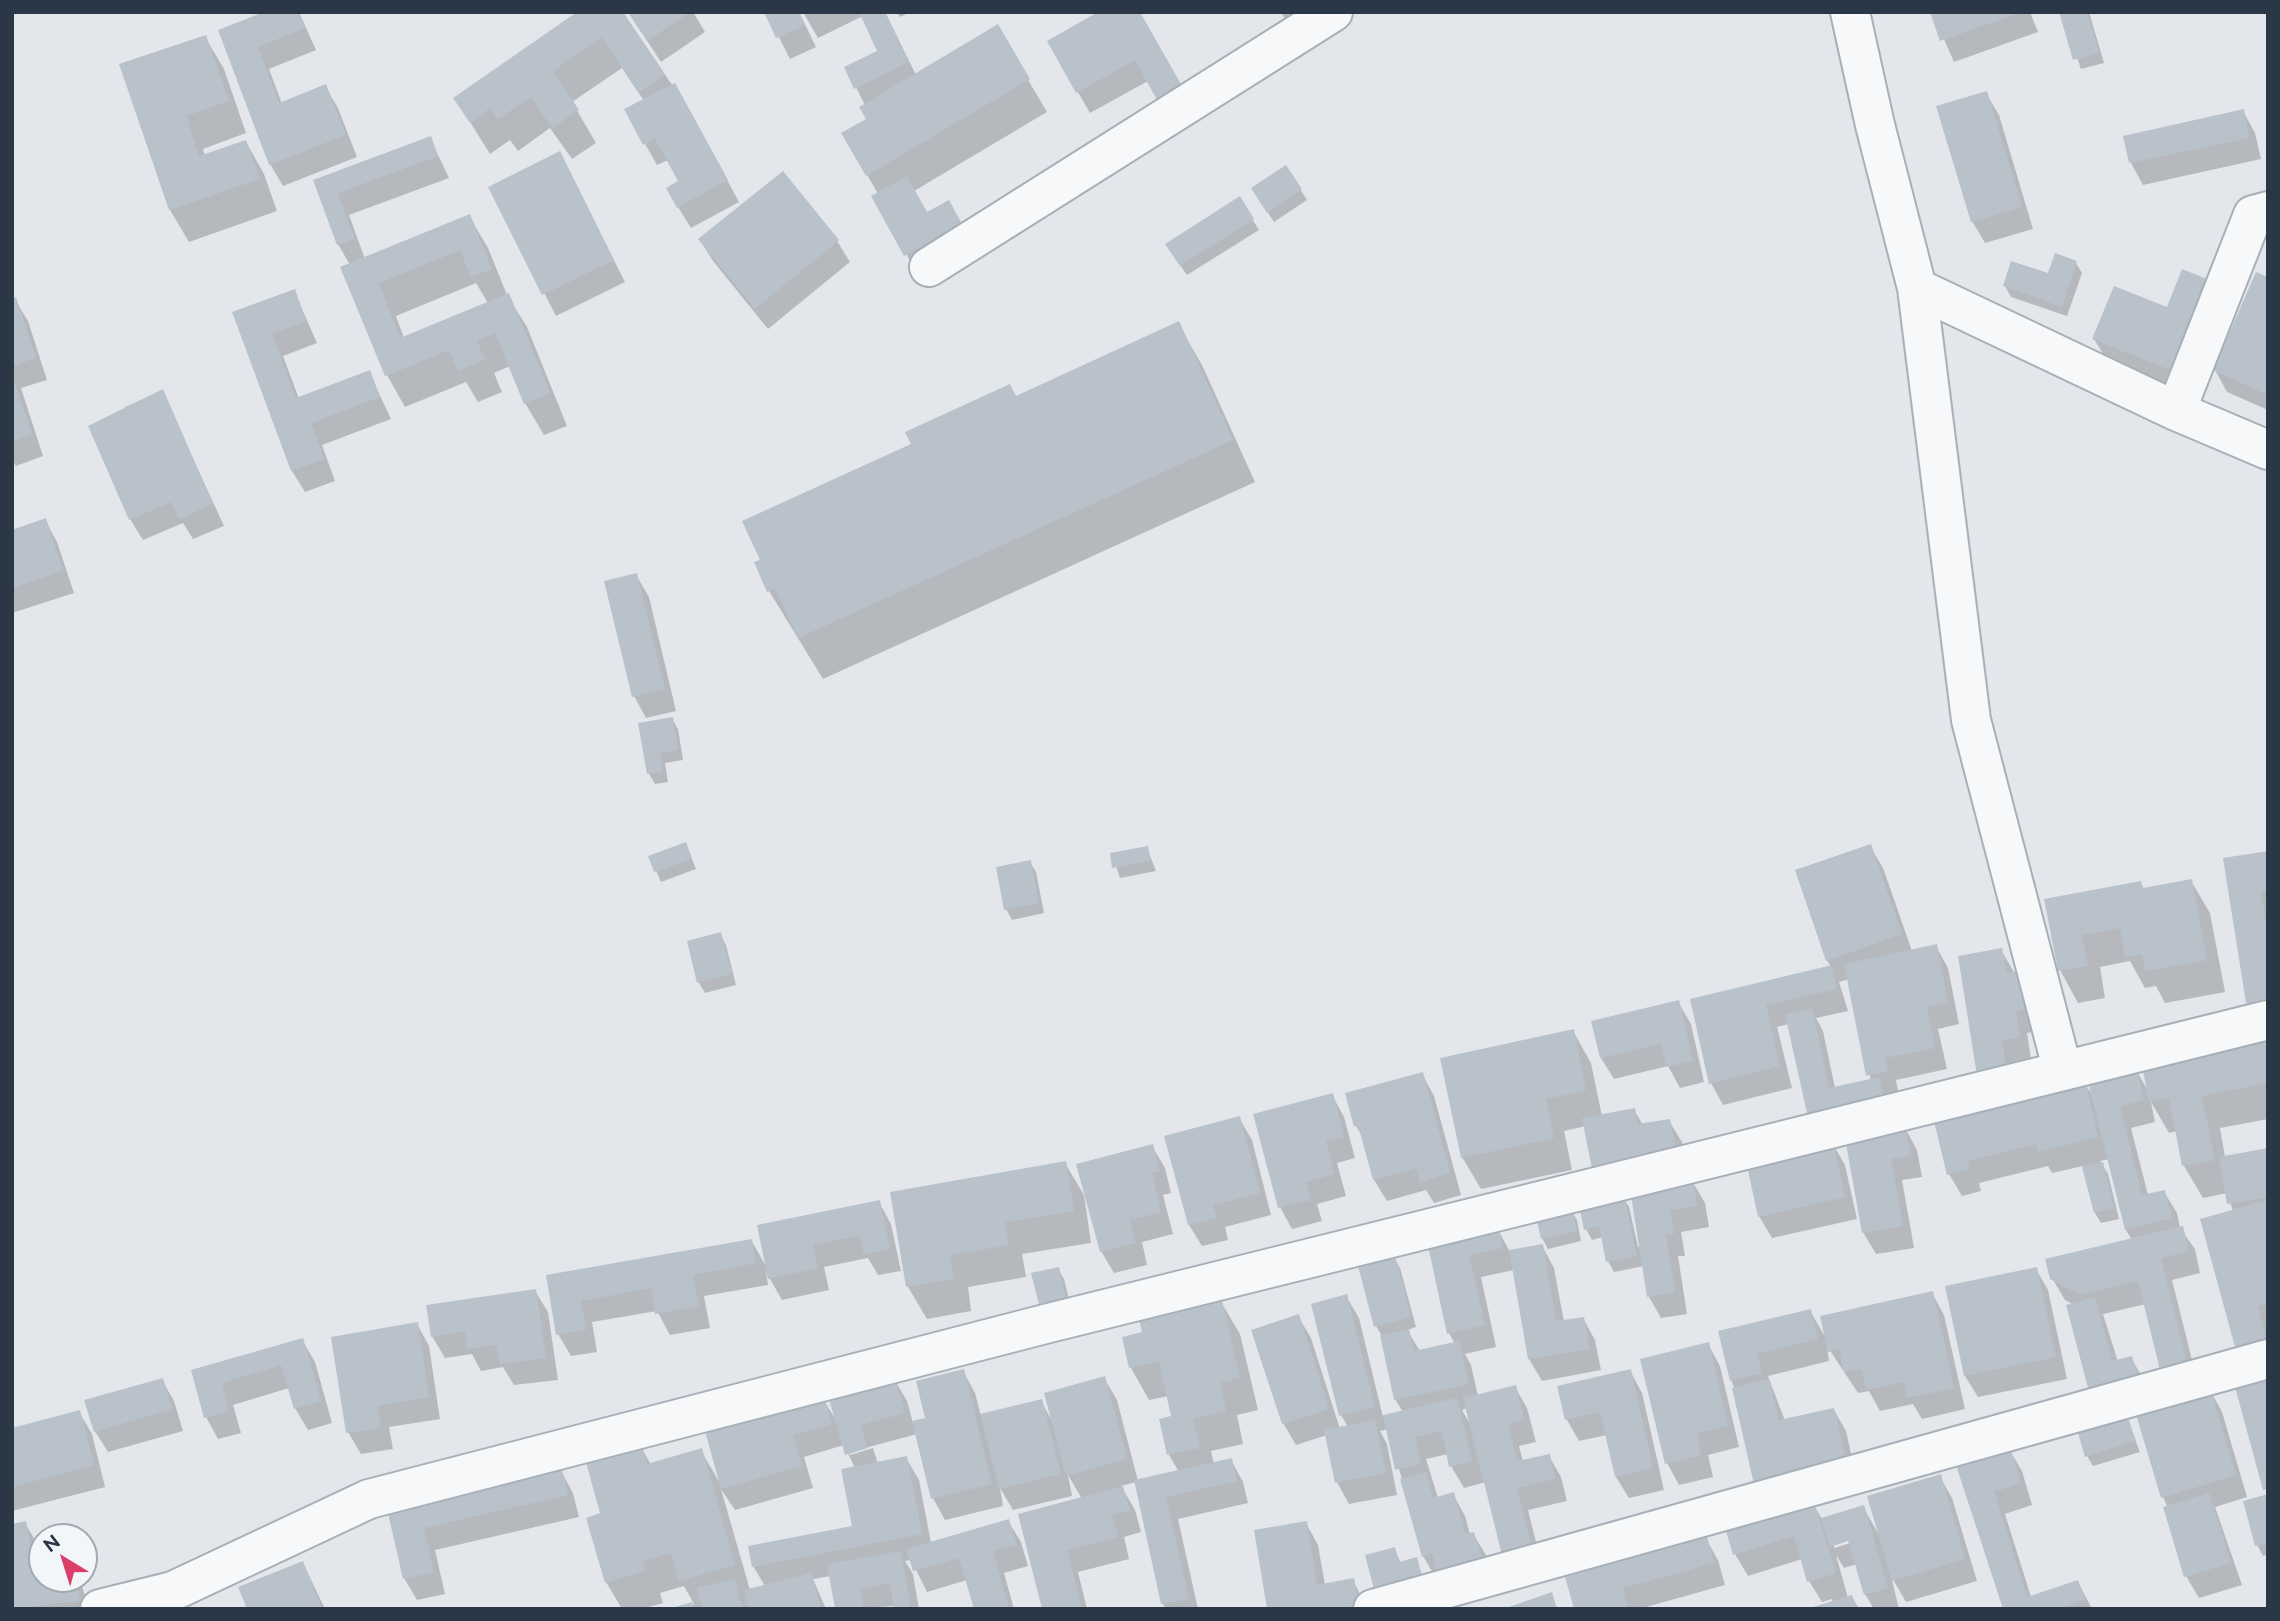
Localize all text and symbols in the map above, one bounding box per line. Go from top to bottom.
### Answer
north arrow [28,1523,98,1593]
text: N [39,1530,64,1556]

